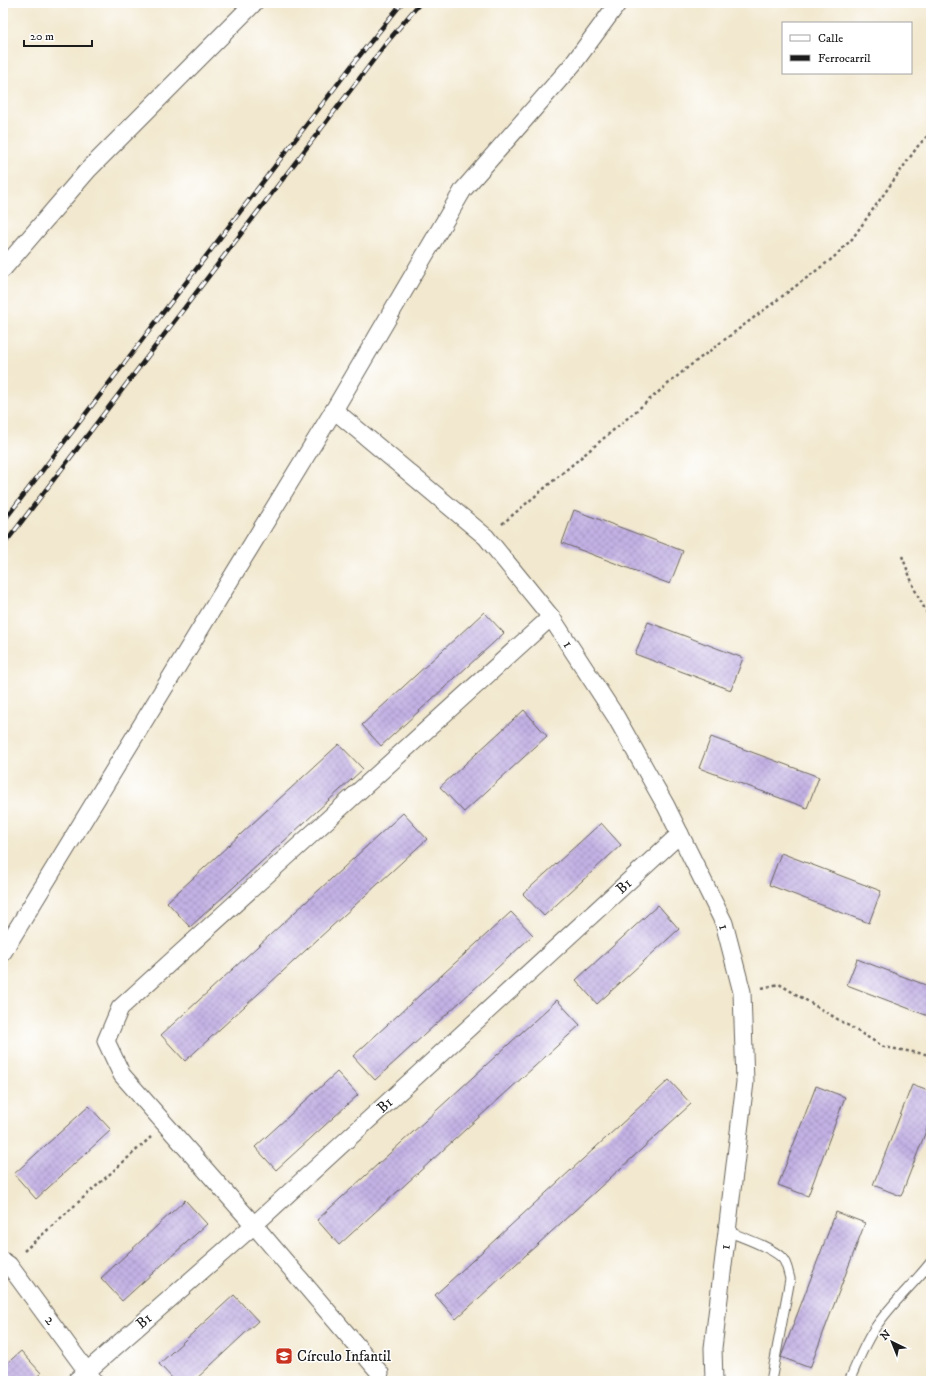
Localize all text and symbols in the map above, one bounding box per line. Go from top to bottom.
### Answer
scale bar [24,22,92,48]
legend [782,22,912,74]
text: 20 m [30,29,54,44]
text: Calle [818,31,843,46]
text: Ferrocarril [818,51,871,66]
street label: 1 [559,637,577,651]
street label: B1 [612,874,636,898]
street label: 1 [714,921,734,933]
street label: B1 [373,1093,397,1117]
street label: 1 [715,1243,735,1251]
street label: B1 [132,1309,156,1333]
street label: 2 [40,1311,60,1329]
north arrow [872,1322,912,1362]
text: N [878,1327,894,1344]
school or university icon: Círculo Infantil [274,1346,294,1366]
place label: Círculo Infantil [297,1347,392,1366]

